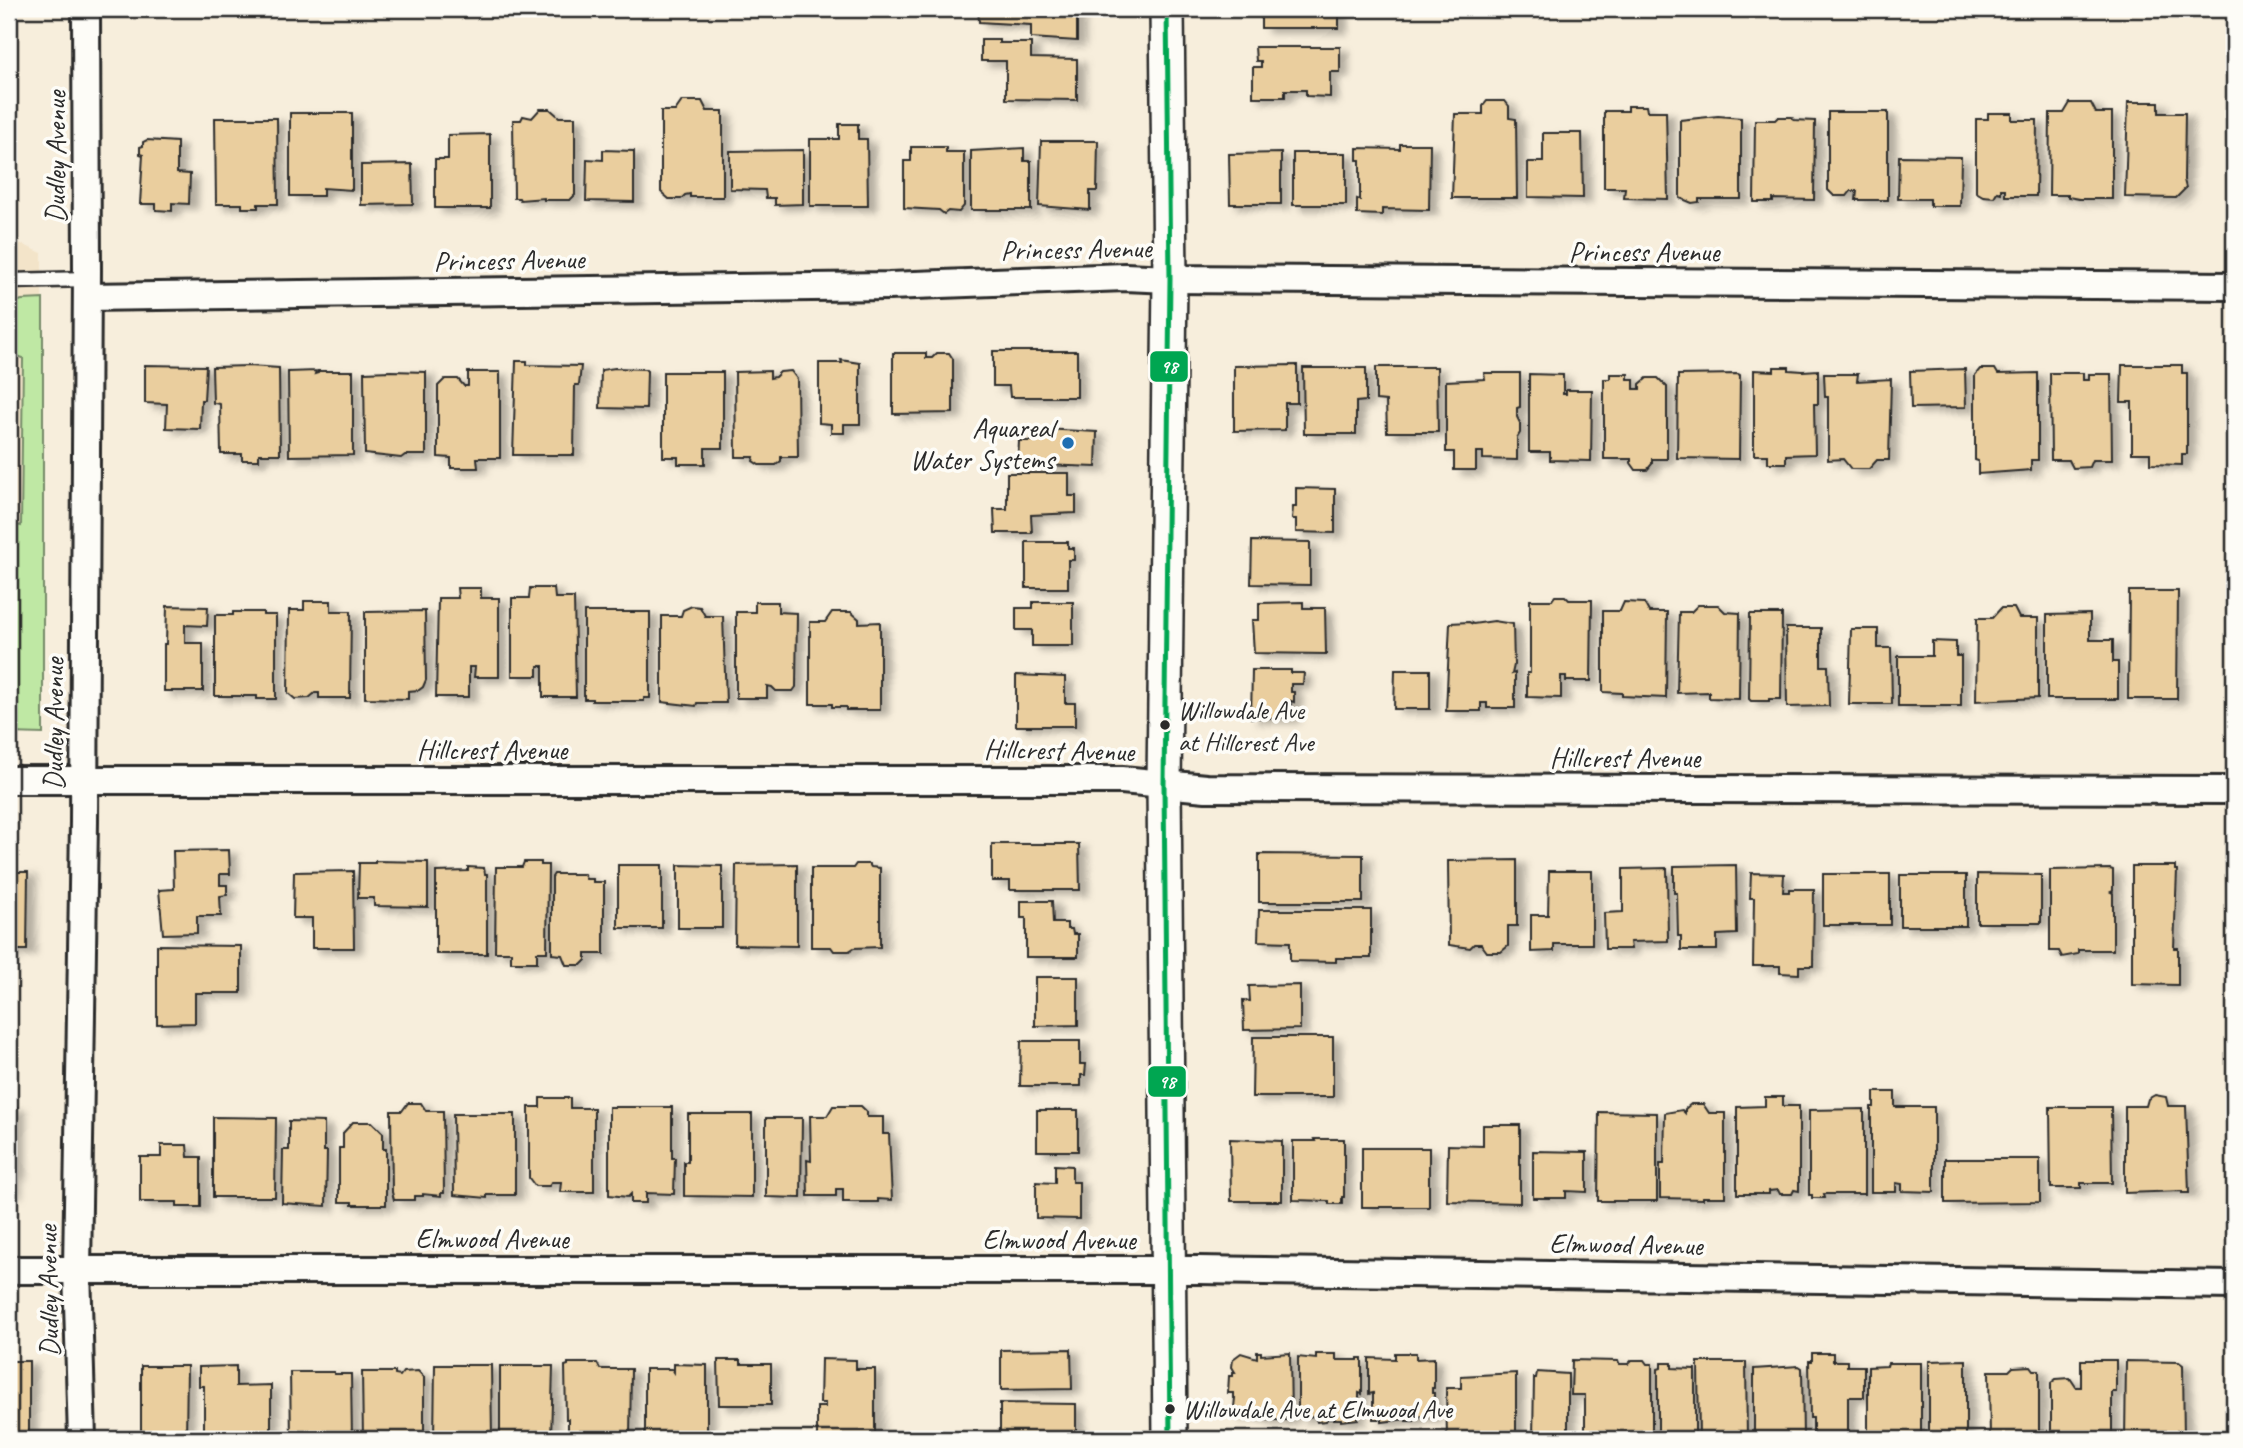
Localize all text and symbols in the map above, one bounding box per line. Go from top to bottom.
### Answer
street label: Dudley Avenue [38,89,73,223]
street label: Princess Avenue [1000,230,1154,268]
street label: Princess Avenue [1569,234,1721,269]
street label: Princess Avenue [433,241,587,279]
line badge: 98 [1149,350,1189,383]
text: 98 [1161,355,1180,379]
place label: Aquareal Water Systems [910,410,1059,477]
marker: Aquareal Water Systems [1060,435,1076,451]
street label: Dudley Avenue [36,656,71,790]
place label: Willowdale Ave at Hillcrest Ave [1178,694,1316,759]
marker: Willowdale Ave at Hillcrest Ave [1158,718,1172,732]
street label: Hillcrest Avenue [984,731,1136,769]
street label: Hillcrest Avenue [417,732,569,767]
street label: Hillcrest Avenue [1550,740,1702,775]
line badge: 98 [1147,1065,1187,1098]
text: 98 [1159,1070,1178,1094]
street label: Elmwood Avenue [415,1221,570,1256]
street label: Elmwood Avenue [982,1222,1137,1257]
street label: Dudley Avenue [29,1223,67,1357]
street label: Elmwood Avenue [1549,1225,1705,1263]
place label: Willowdale Ave at Elmwood Ave [1183,1393,1453,1426]
marker: Willowdale Ave at Elmwood Ave [1163,1402,1177,1416]

